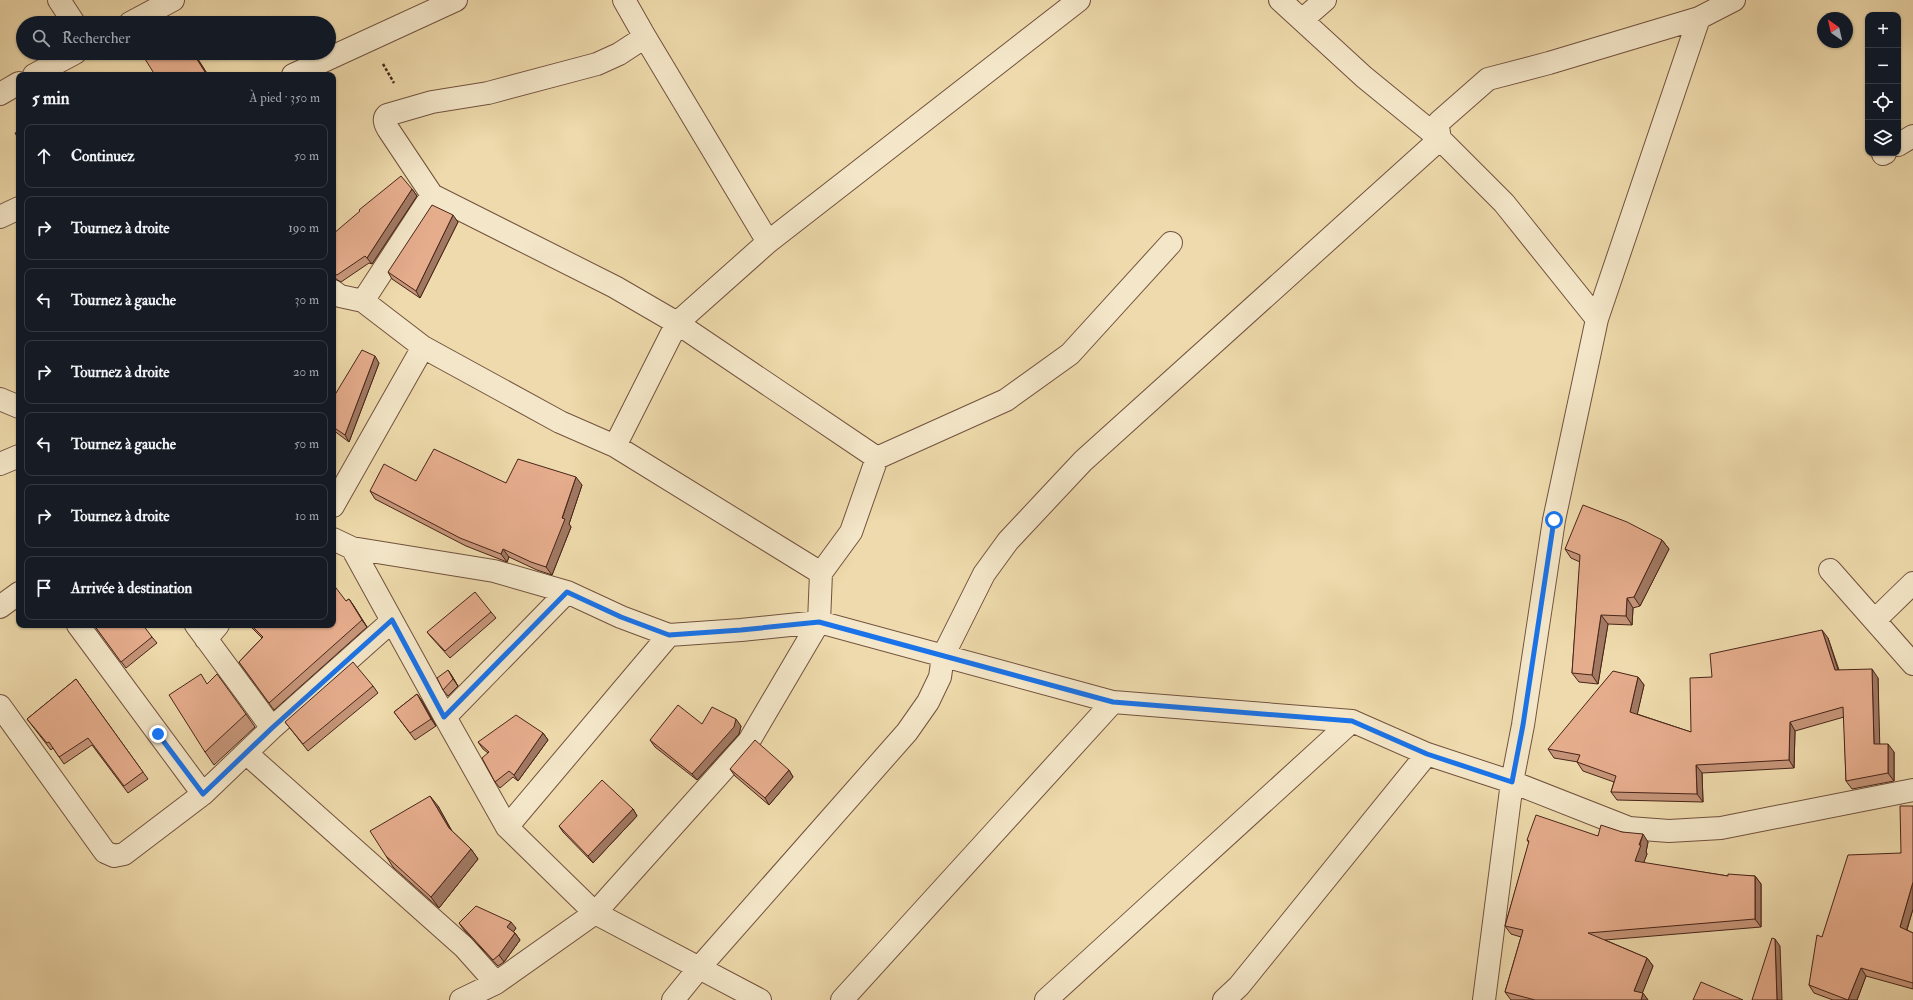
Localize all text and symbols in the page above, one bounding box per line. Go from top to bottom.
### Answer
north arrow [1817,12,1853,48]
map controls [1865,12,1901,156]
button: + [1865,12,1901,48]
search box [16,16,336,60]
icon: search [30,27,52,49]
text: Rechercher [62,29,130,48]
button: − [1865,48,1901,84]
button: locate [1865,84,1901,120]
text: 5 min [32,88,70,109]
text: À pied · 350 m [249,90,320,106]
button: layers [1865,120,1901,156]
icon: ahead [33,145,55,167]
text: Continuez [71,147,135,166]
text: 50 m [294,148,319,164]
icon: right [33,217,55,239]
text: Tournez à droite [71,219,170,238]
text: 190 m [288,220,319,236]
icon: left [33,289,55,311]
text: Tournez à gauche [71,291,176,310]
text: 30 m [295,292,319,308]
icon: right [33,361,55,383]
text: Tournez à droite [71,363,170,382]
text: 20 m [293,364,319,380]
icon: left [33,433,55,455]
text: Tournez à gauche [71,435,176,454]
text: 50 m [294,436,319,452]
icon: right [33,505,55,527]
text: Tournez à droite [71,507,170,526]
text: 10 m [295,508,319,524]
route start [1545,511,1563,529]
icon: arrive [33,577,55,599]
text: Arrivée à destination [71,579,192,598]
route end [149,725,167,743]

